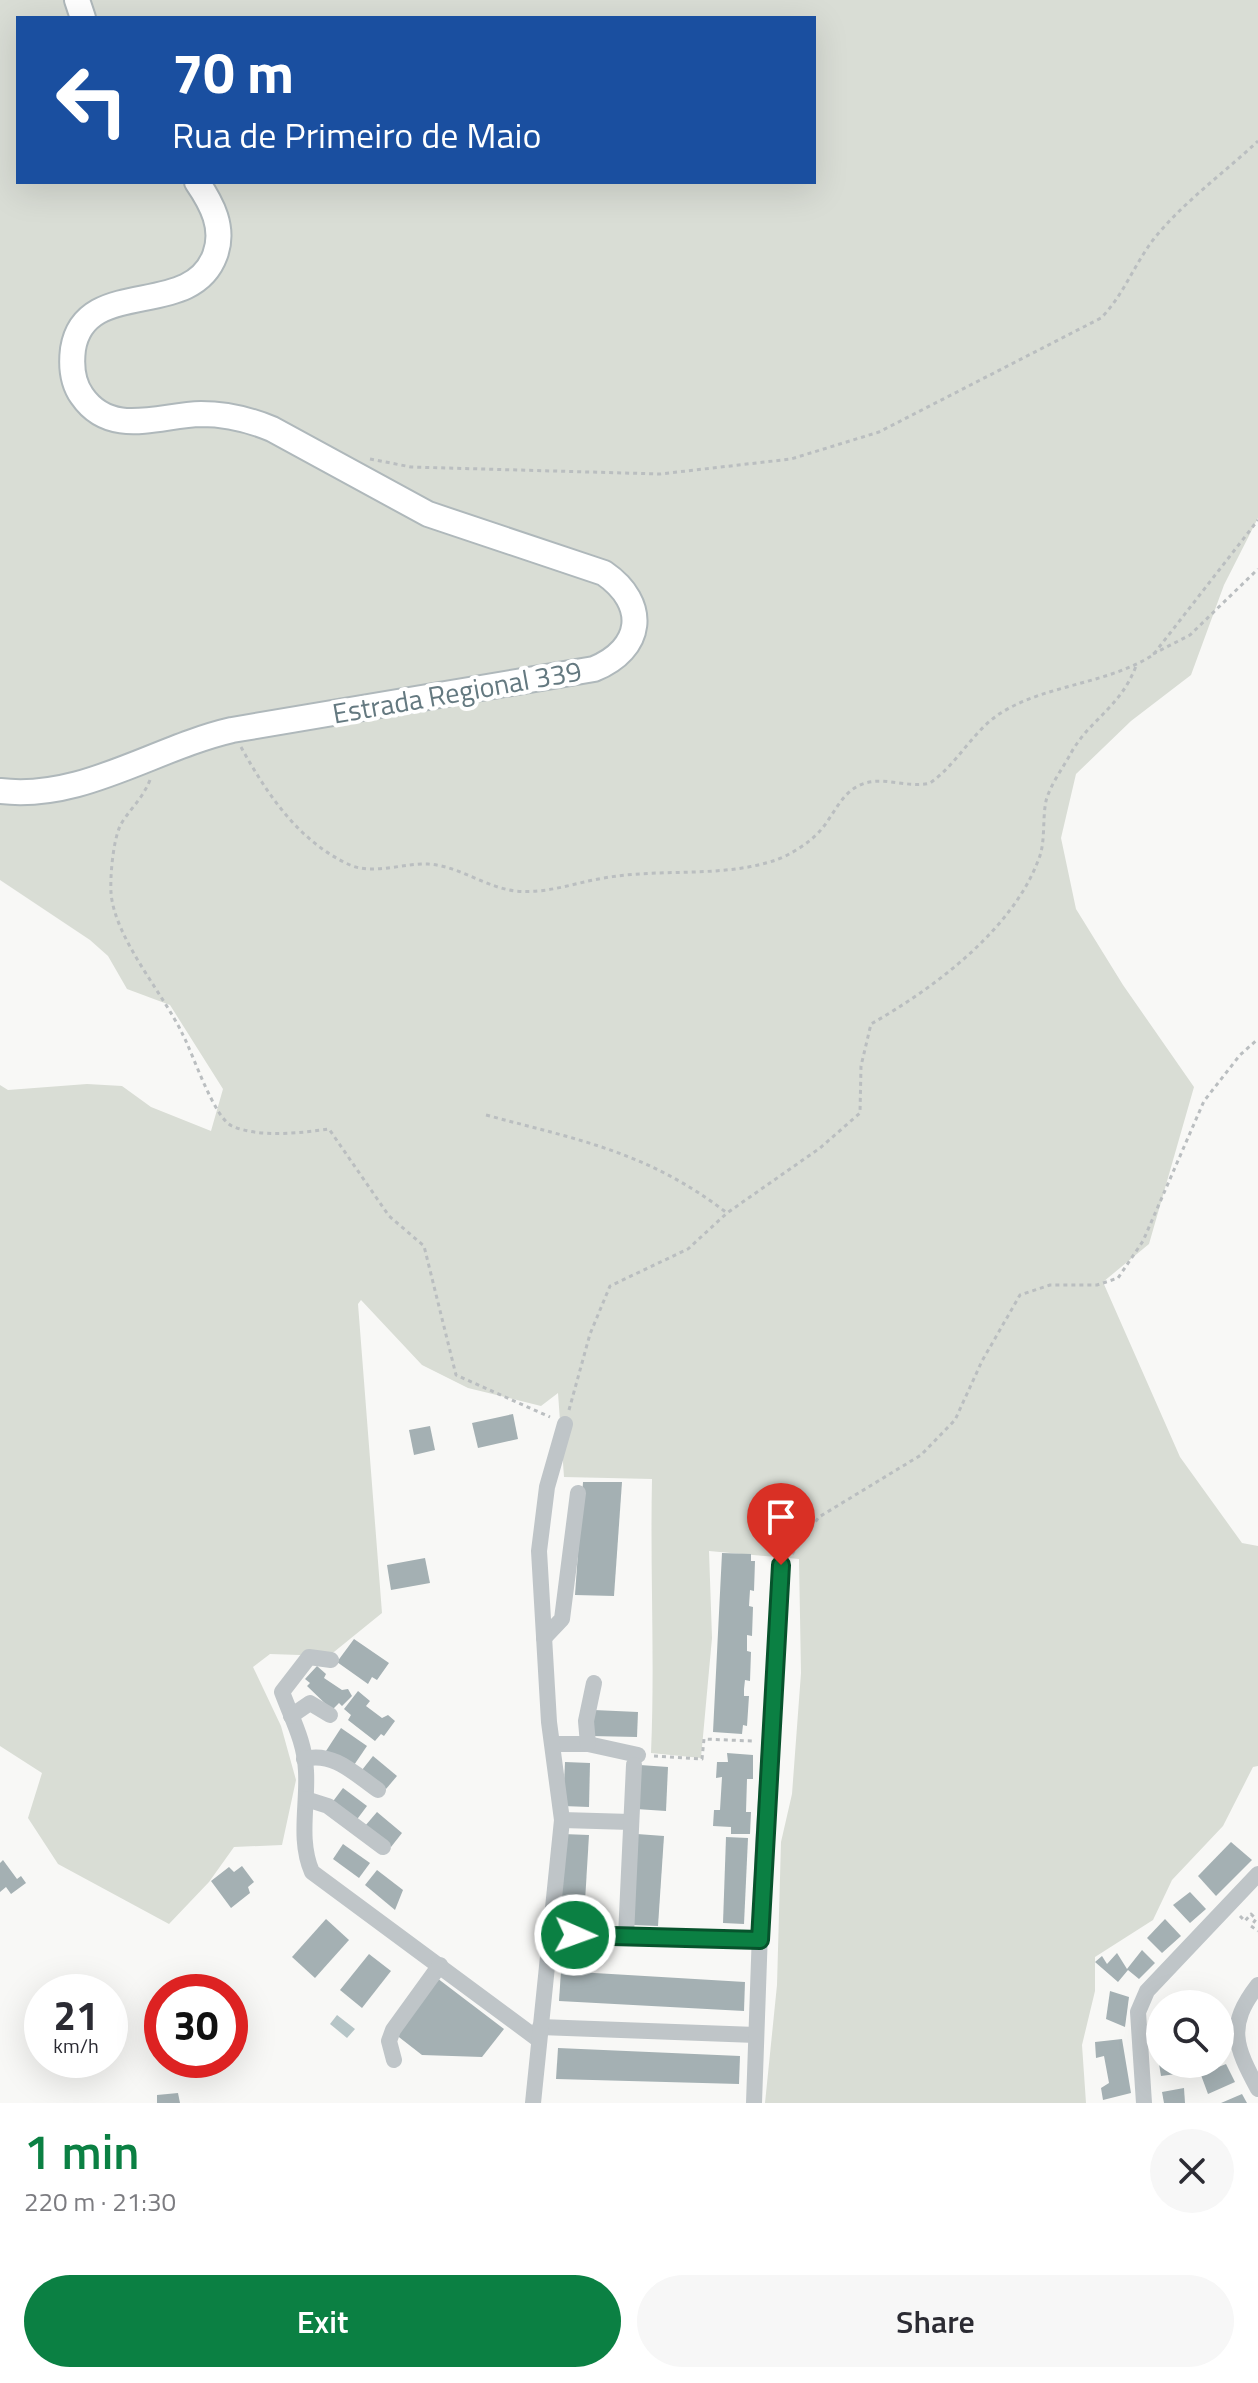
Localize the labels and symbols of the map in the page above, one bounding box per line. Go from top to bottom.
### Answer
street label: Estrada Regional 339 [329,648,585,735]
pin [747,1483,815,1565]
position arrow [533,1893,617,1977]
speed limit sign: 30 [144,1974,248,2078]

